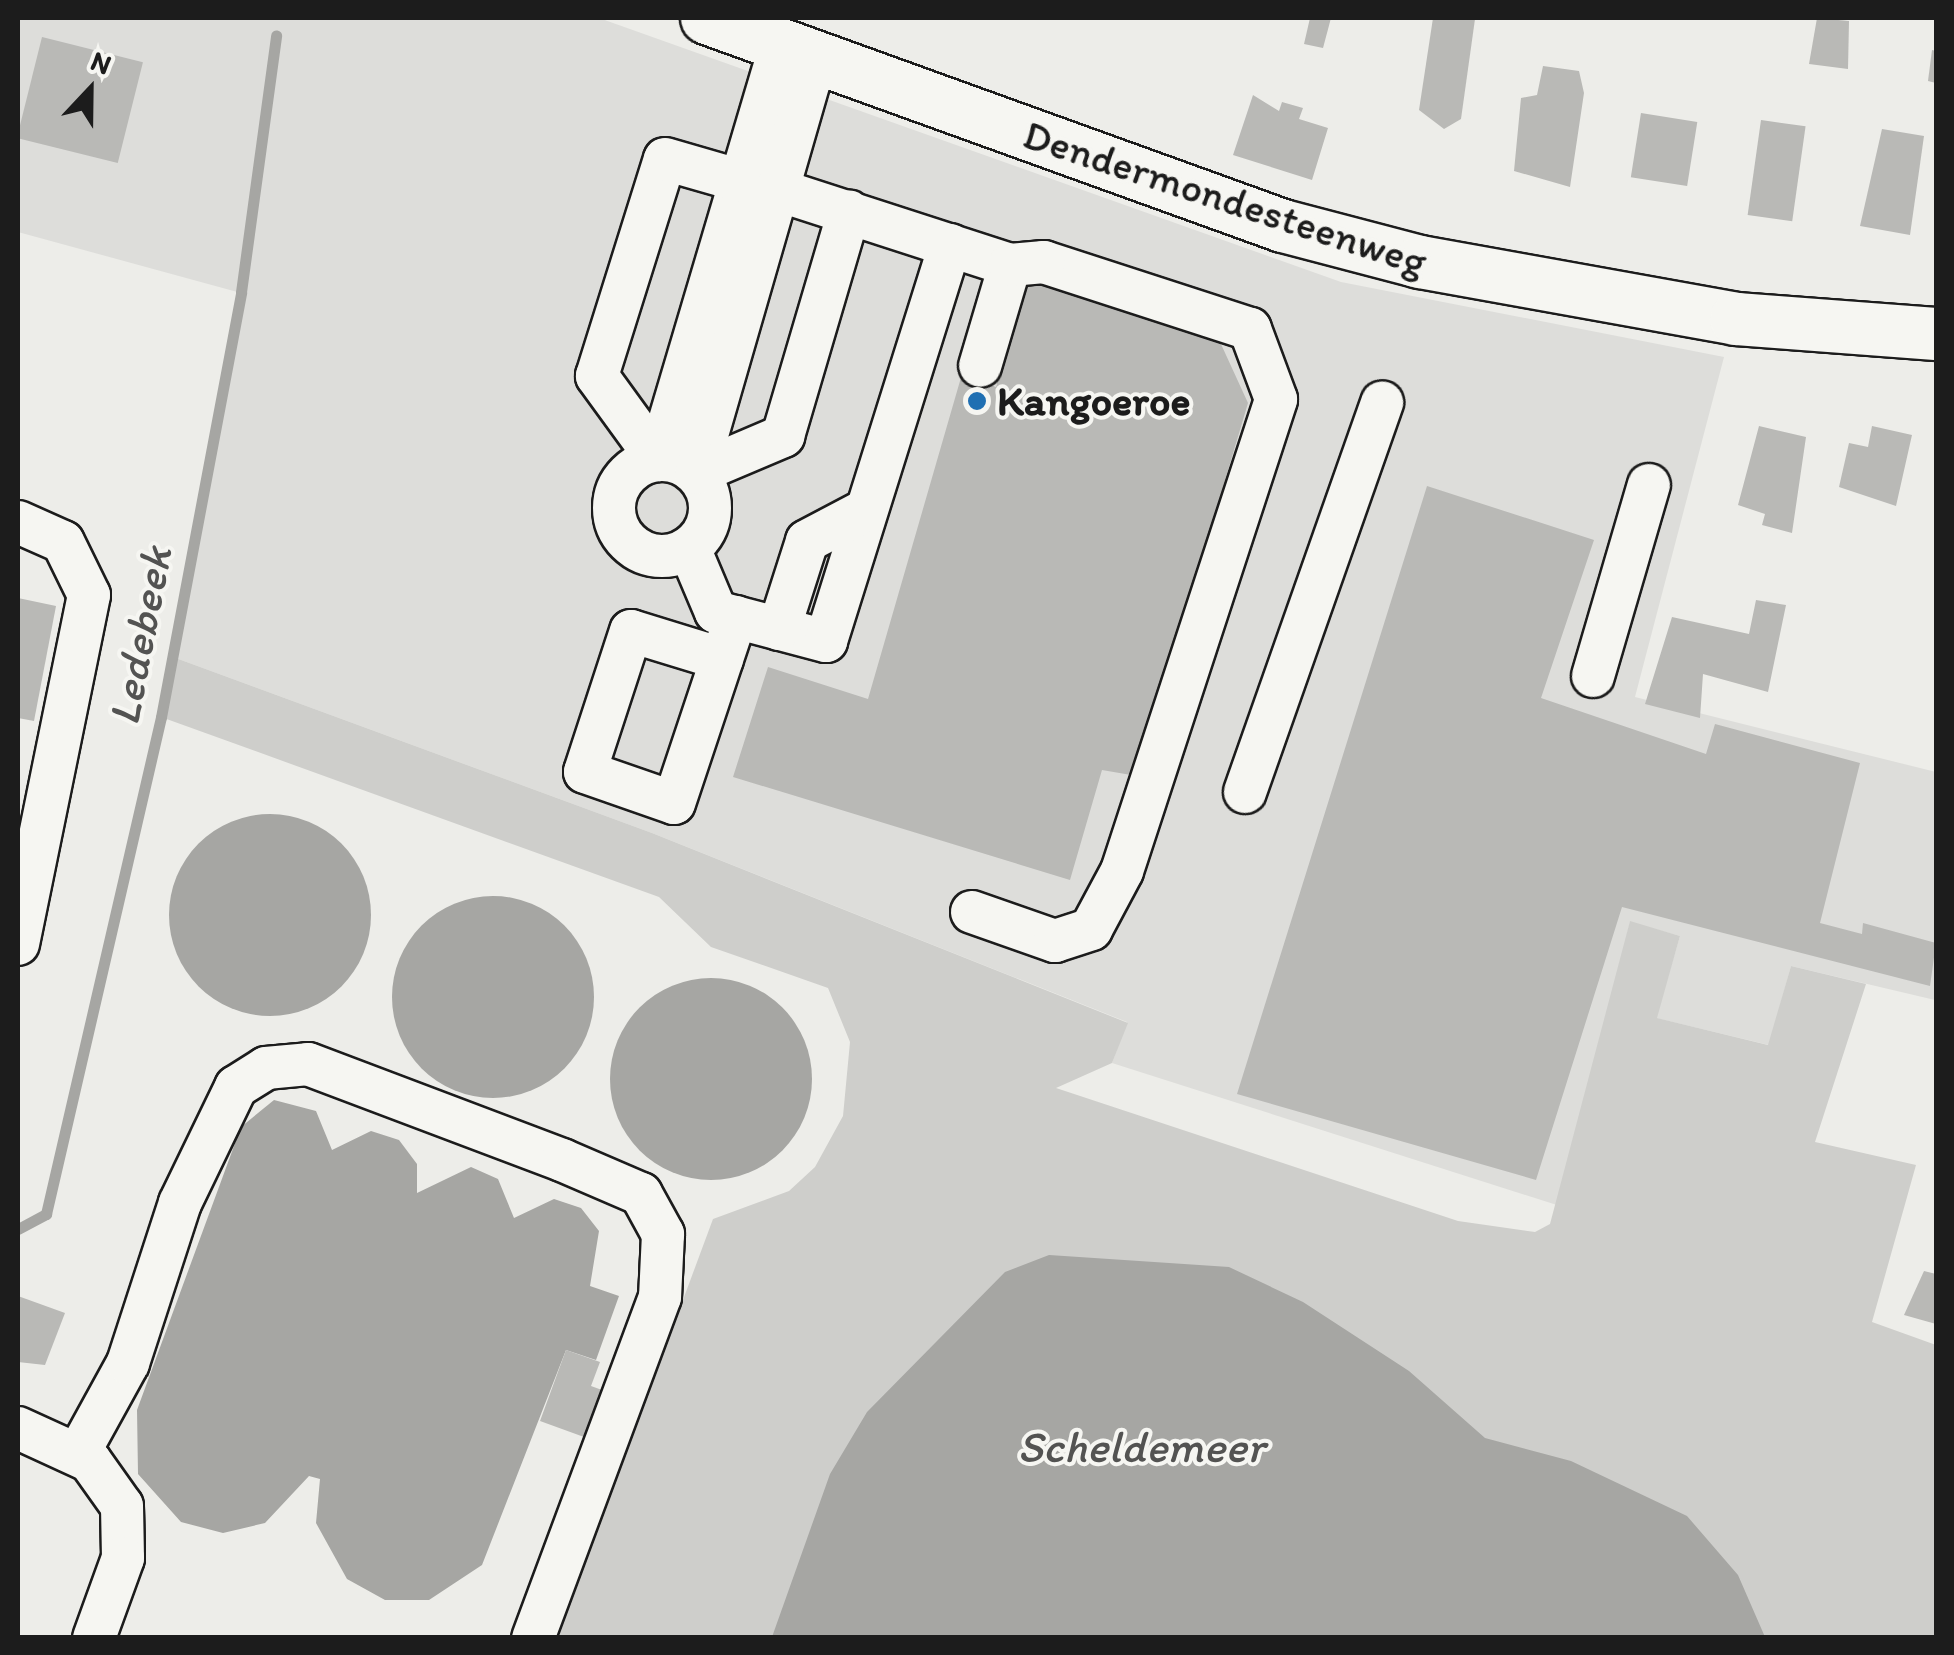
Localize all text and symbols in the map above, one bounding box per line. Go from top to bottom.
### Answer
north arrow [40,40,140,140]
text: N [86,43,116,81]
street label: Dendermondesteenweg [1017,109,1433,287]
place label: Kangoeroe [997,376,1190,426]
marker: Kangoeroe [966,390,988,412]
water label: Ledebeek [96,542,184,730]
water label: Scheldemeer [1017,1420,1265,1474]

